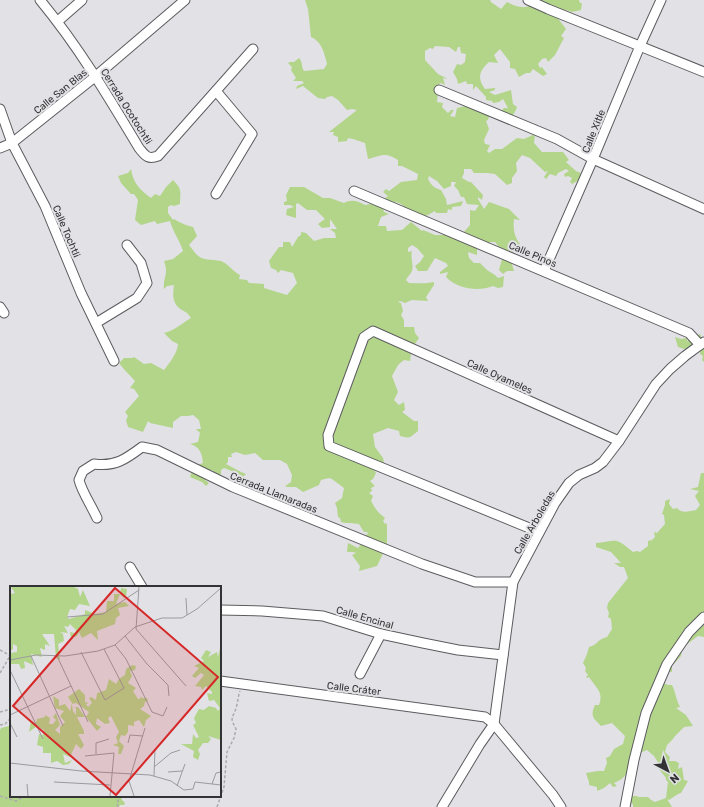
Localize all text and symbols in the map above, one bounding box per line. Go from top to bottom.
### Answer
street label: Cerrada Ocotochtli [98,66,154,147]
street label: Calle San Blas [32,67,90,117]
street label: Calle Xitle [580,108,608,155]
street label: Calle Tochtli [50,203,82,259]
street label: Calle Pinos [507,239,558,270]
street label: Calle Oyameles [465,357,534,397]
street label: Cerrada Llamaradas [228,470,319,516]
street label: Calle Arboledas [512,488,558,557]
inset map [10,586,221,797]
street label: Calle Encinal [335,604,395,632]
street label: Calle Cráter [326,680,382,698]
north arrow [648,751,688,791]
text: N [667,771,681,786]

